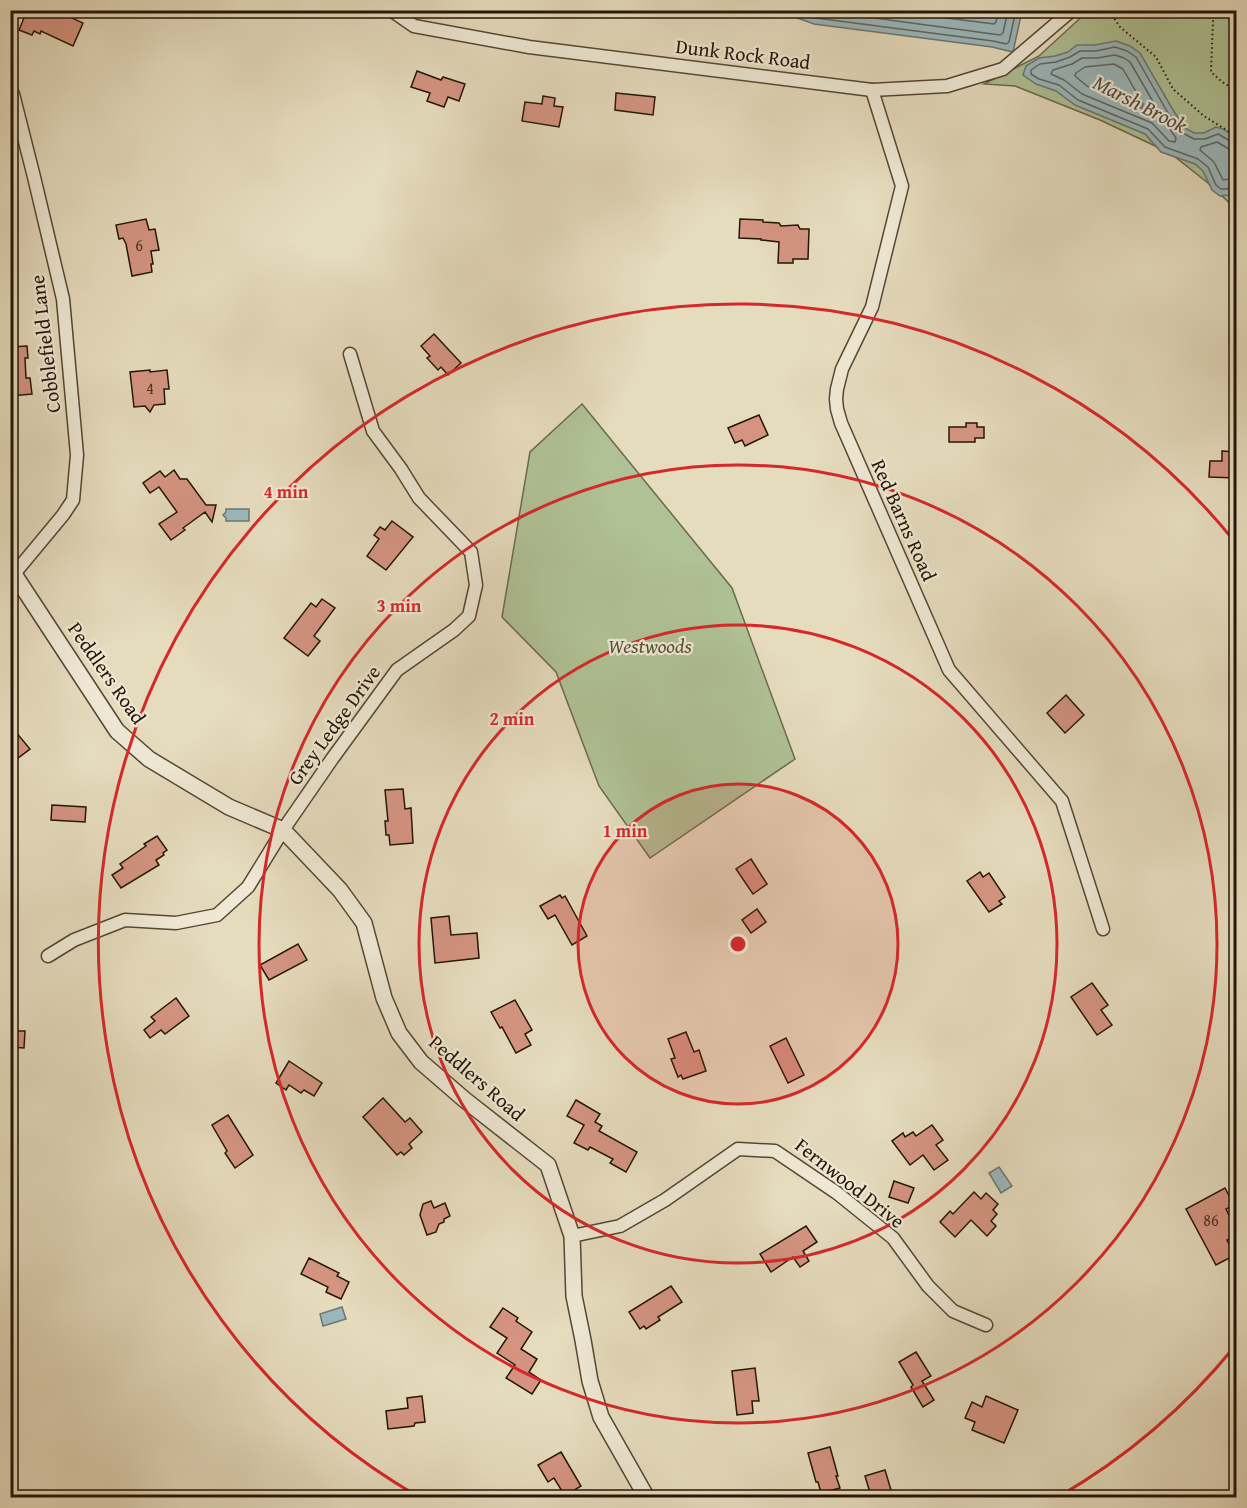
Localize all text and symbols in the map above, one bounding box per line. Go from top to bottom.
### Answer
street label: Dunk Rock Road [674,31,812,76]
water label: Marsh Brook [1088,67,1193,141]
house number: 6 [135,233,143,257]
street label: Cobblefield Lane [22,273,67,415]
house number: 4 [146,376,154,400]
street label: Red Barns Road [865,454,944,586]
text: 4 min [264,478,309,505]
text: 3 min [377,592,422,619]
street label: Peddlers Road [61,616,154,730]
park label: Westwoods [608,631,693,660]
street label: Grey Ledge Drive [280,659,387,791]
text: 2 min [490,705,535,732]
text: 1 min [603,817,648,844]
centre of rings [728,934,748,954]
street label: Peddlers Road [423,1028,532,1128]
street label: Fernwood Drive [789,1131,911,1235]
house number: 86 [1203,1208,1219,1232]

